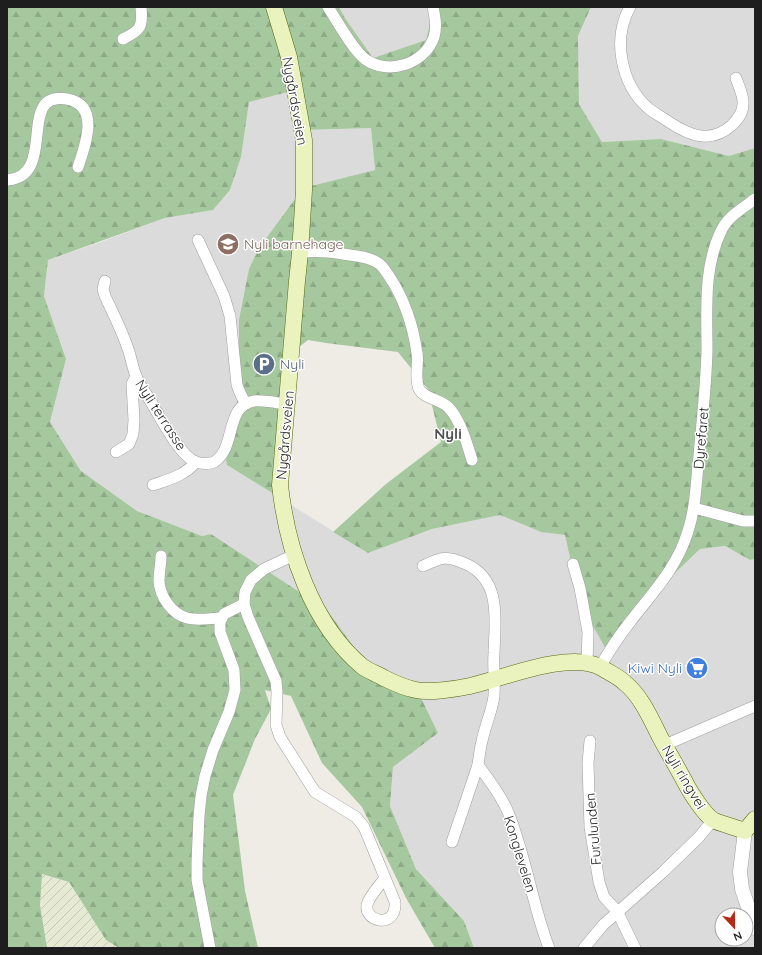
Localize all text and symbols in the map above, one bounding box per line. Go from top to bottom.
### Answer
street label: Nygårdsveien [278,55,312,147]
school or university icon: Nyli barnehage [215,231,241,257]
place label: Nyli barnehage [244,235,343,253]
parking icon: Nyli [251,351,277,377]
place label: Nyli [280,355,304,373]
street label: Nyli terrasse [131,376,191,454]
street label: Nygårdsveien [272,390,298,480]
street label: Dyrefaret [689,406,713,470]
district label: Nyli [434,424,462,443]
supermarket icon: Kiwi Nyli [684,655,710,681]
place label: Kiwi Nyli [628,659,682,677]
street label: Nyli ringvei [658,742,710,812]
street label: Furulunden [581,792,605,866]
street label: Kongleveien [500,813,540,895]
north arrow [714,907,754,947]
text: N [731,928,744,944]

